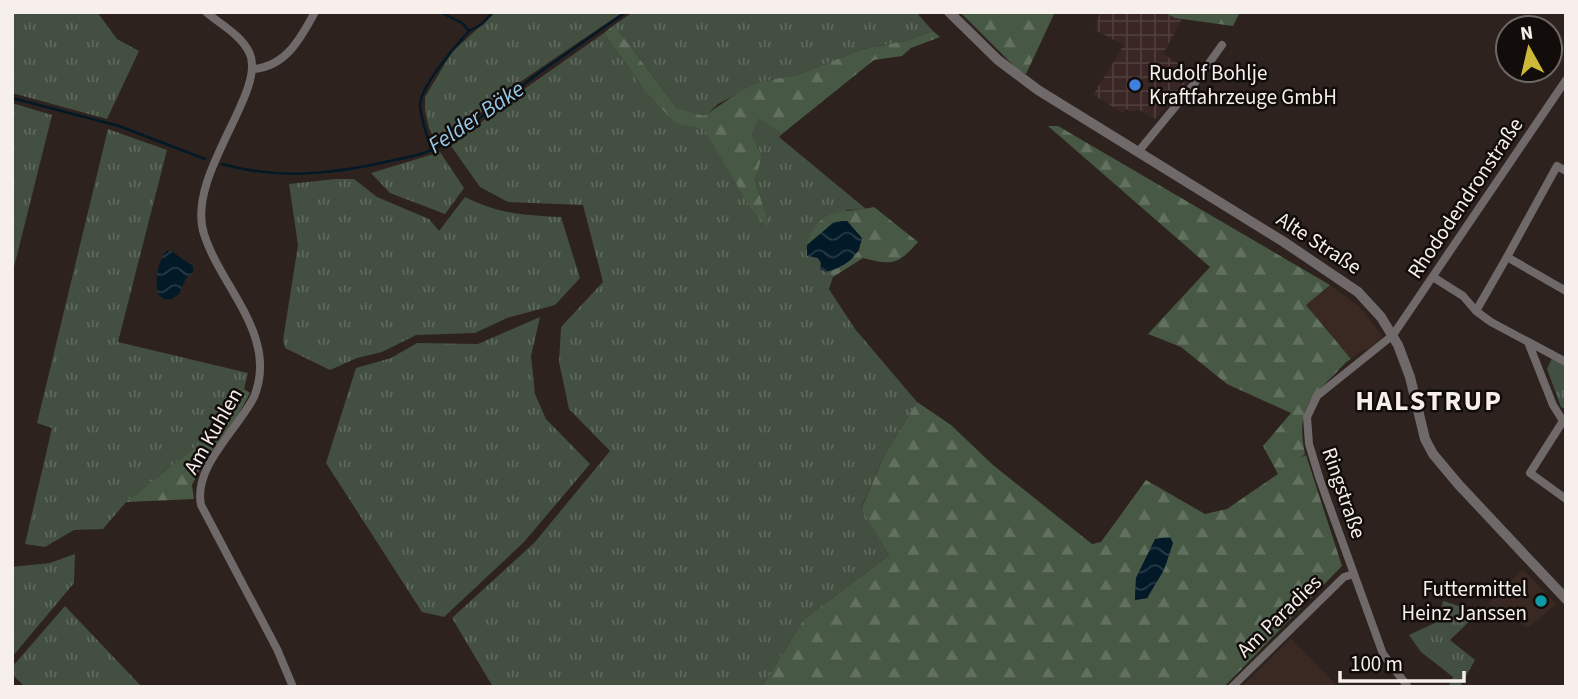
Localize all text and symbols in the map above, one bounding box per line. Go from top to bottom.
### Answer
north arrow [1494,14,1564,84]
text: N [1519,19,1535,48]
place label: Rudolf Bohlje Kraftfahrzeuge GmbH [1149,58,1337,112]
water label: Felder Bäke [421,72,531,162]
marker: Rudolf Bohlje Kraftfahrzeuge GmbH [1127,77,1143,93]
street label: Rhododendronstraße [1400,112,1530,284]
street label: Alte Straße [1271,204,1367,282]
district label: HALSTRUP [1355,381,1503,421]
street label: Am Kuhlen [176,382,250,480]
street label: Ringstraße [1314,443,1374,543]
street label: Am Paradies [1230,568,1328,664]
place label: Futtermittel Heinz Janssen [1401,574,1527,628]
marker: Futtermittel Heinz Janssen [1533,593,1549,609]
scale bar [1340,640,1464,684]
text: 100 m [1350,649,1403,679]

